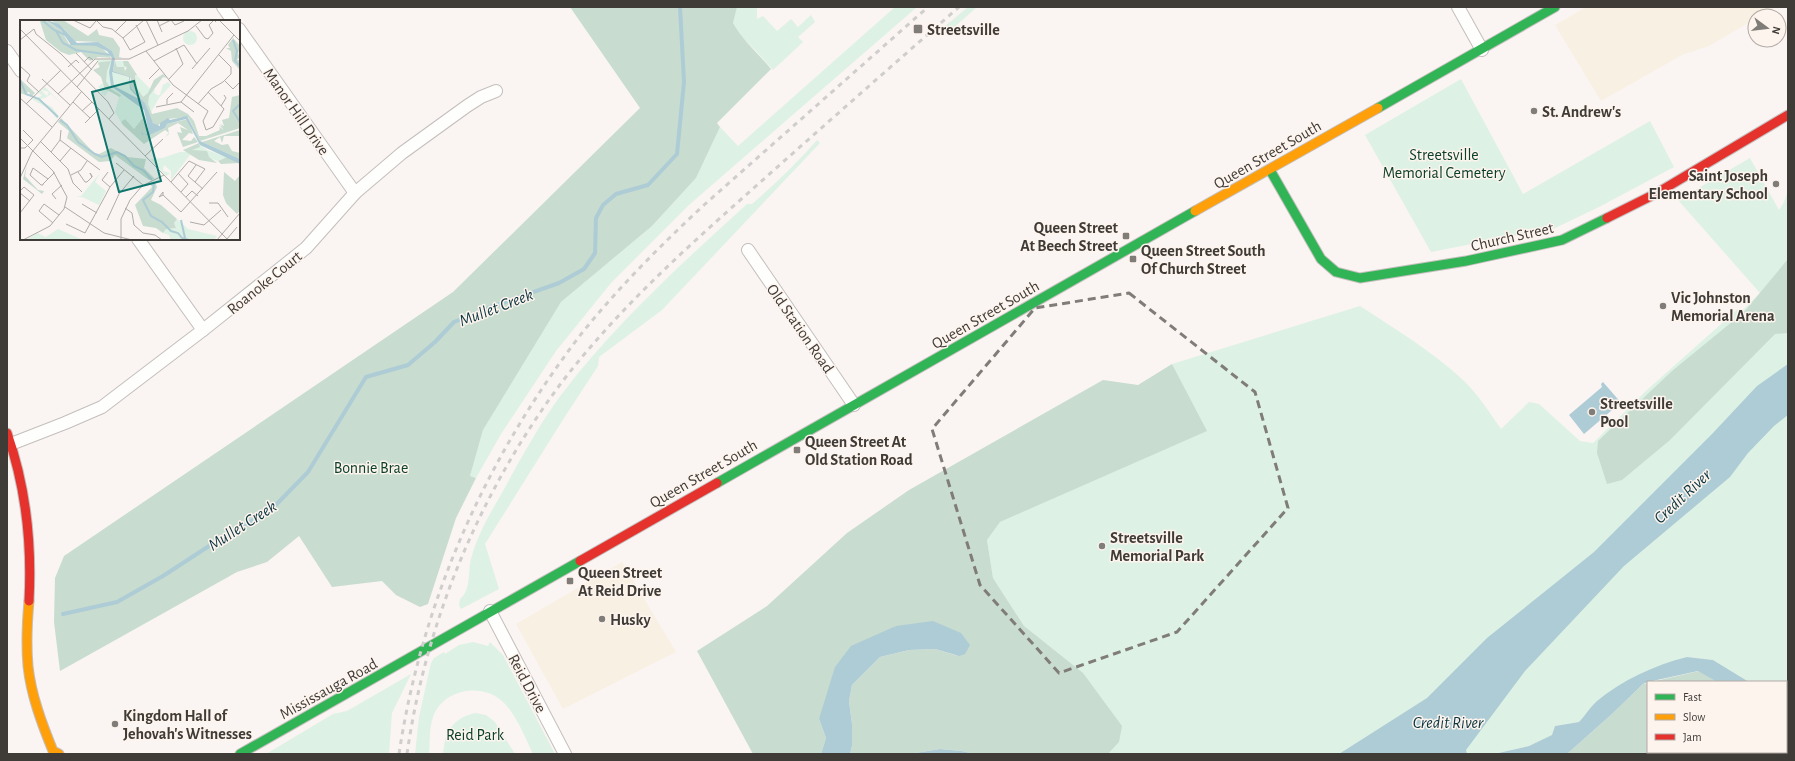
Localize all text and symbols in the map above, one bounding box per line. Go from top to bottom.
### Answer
north arrow [1747,8,1787,48]
inset map [20,20,240,240]
place label: Streetsville [927,22,1000,38]
marker: Streetsville [912,23,924,35]
text: N [1770,25,1782,36]
street label: Manor Hill Drive [260,65,332,158]
place label: St. Andrew's [1542,104,1621,120]
marker: St. Andrew's [1529,106,1539,116]
street label: Queen Street South [1211,118,1324,193]
park label: Streetsville Memorial Cemetery [1382,147,1506,182]
place label: Saint Joseph Elementary School [1648,168,1768,203]
marker: Saint Joseph Elementary School [1771,179,1781,189]
place label: Queen Street At Beech Street [1020,220,1119,254]
street label: Church Street [1469,220,1555,254]
marker: Queen Street At Beech Street [1121,231,1131,241]
place label: Queen Street South Of Church Street [1141,243,1266,277]
street label: Roanoke Court [224,248,305,318]
marker: Queen Street South Of Church Street [1128,254,1138,264]
street label: Queen Street South [929,278,1042,353]
street label: Old Station Road [764,281,837,376]
water label: Mullet Creek [457,286,536,329]
place label: Vic Johnston Memorial Arena [1671,290,1775,324]
marker: Vic Johnston Memorial Arena [1658,301,1668,311]
place label: Streetsville Pool [1600,396,1673,430]
marker: Streetsville Pool [1587,407,1597,417]
place label: Queen Street At Old Station Road [805,434,913,468]
street label: Queen Street South [647,437,760,512]
marker: Queen Street At Old Station Road [792,445,802,455]
park label: Bonnie Brae [334,460,408,476]
water label: Credit River [1651,466,1714,527]
water label: Mullet Creek [205,497,280,554]
place label: Streetsville Memorial Park [1110,530,1204,564]
marker: Streetsville Memorial Park [1097,541,1107,551]
place label: Queen Street At Reid Drive [578,565,663,599]
marker: Queen Street At Reid Drive [565,576,575,586]
place label: Husky [610,612,651,629]
marker: Husky [597,614,607,624]
street label: Reid Drive [505,652,549,715]
street label: Mississauga Road [277,655,380,722]
legend [1647,681,1787,753]
text: Fast [1683,691,1702,703]
place label: Kingdom Hall of Jehovah's Witnesses [123,708,252,742]
text: Slow [1683,711,1705,723]
water label: Credit River [1413,714,1484,731]
marker: Kingdom Hall of Jehovah's Witnesses [110,719,120,729]
park label: Reid Park [446,727,505,743]
text: Jam [1683,731,1702,743]

